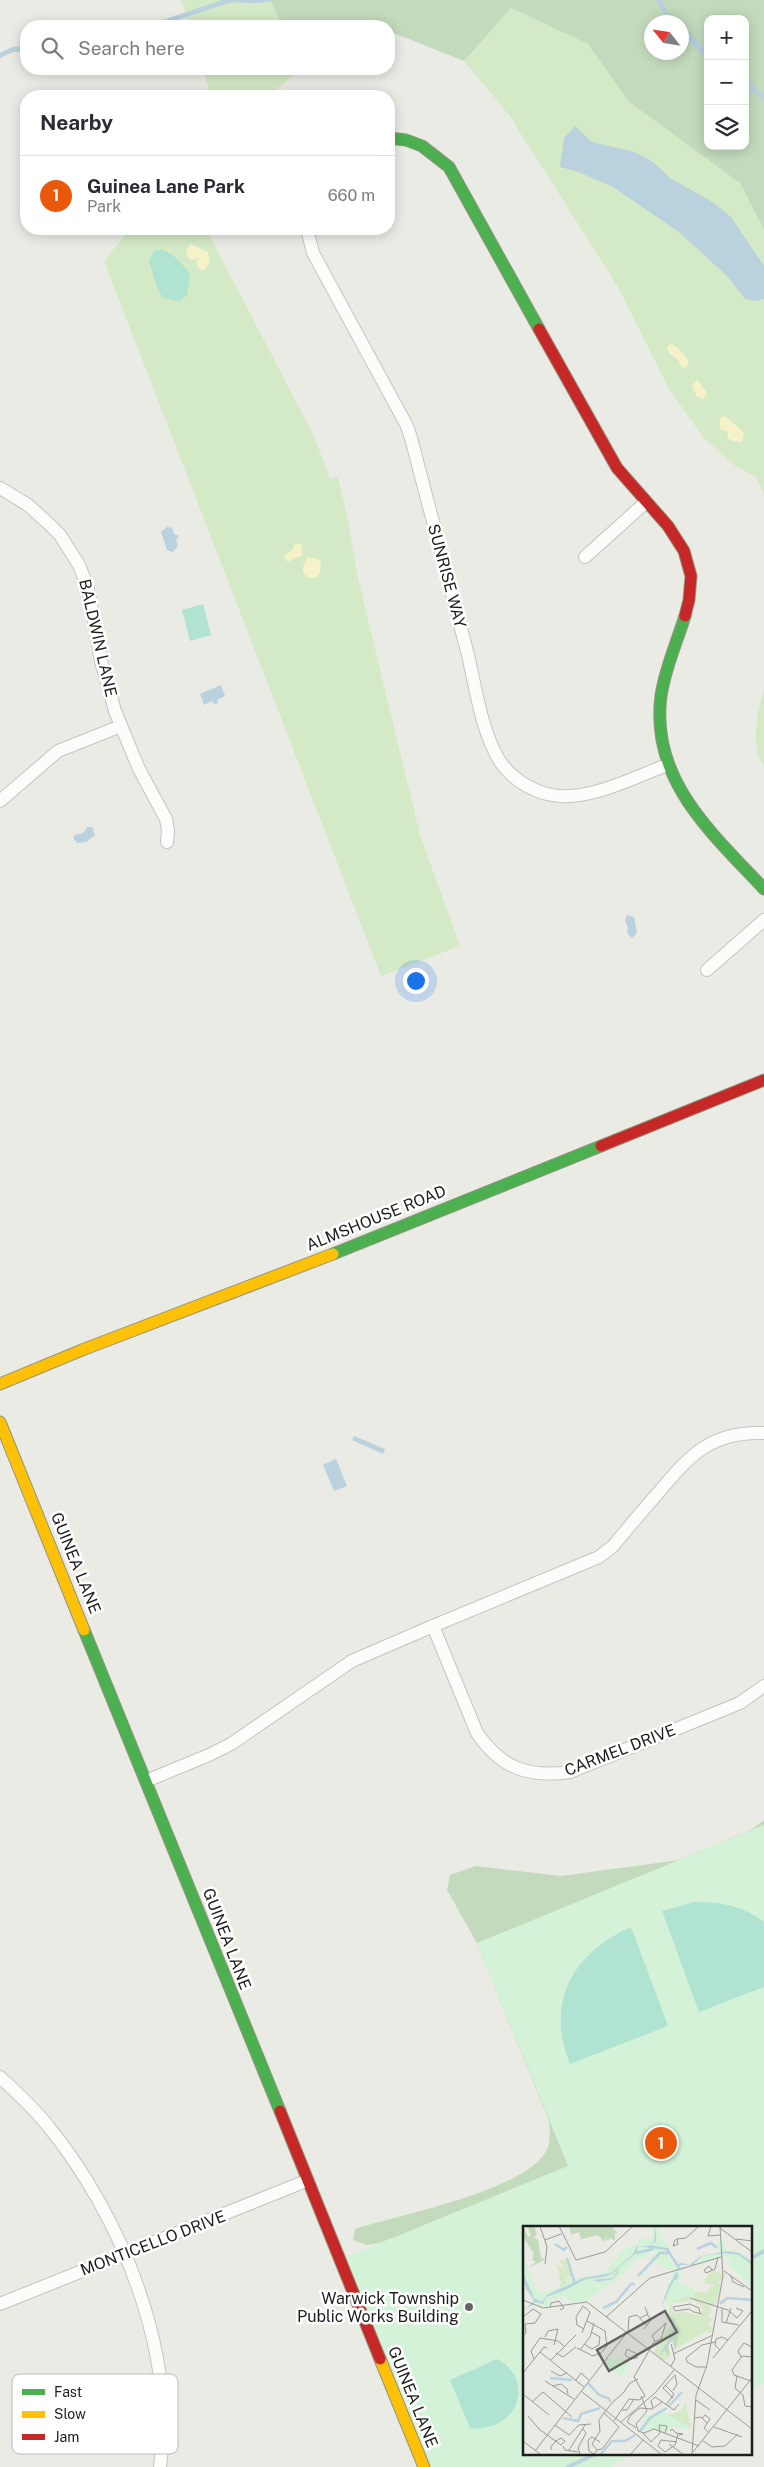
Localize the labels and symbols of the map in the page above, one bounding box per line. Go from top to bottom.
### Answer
north arrow [644,15,689,60]
street label: SUNRISE WAY [424,522,470,630]
street label: BALDWIN LANE [75,577,121,699]
your location [403,968,429,994]
street label: ALMSHOUSE ROAD [303,1181,449,1255]
street label: GUINEA LANE [47,1510,105,1616]
street label: CARMEL DRIVE [562,1720,678,1780]
street label: GUINEA LANE [199,1885,255,1993]
pin: 1 [645,2124,677,2162]
street label: MONTICELLO DRIVE [78,2207,228,2279]
inset map [523,2226,752,2454]
place label: Warwick Township Public Works Building [297,2289,459,2326]
marker: Warwick Township Public Works Building [463,2301,475,2313]
street label: GUINEA LANE [384,2344,442,2450]
legend [12,2374,178,2454]
text: Fast [54,2384,82,2400]
text: Slow [54,2406,86,2422]
text: Jam [54,2429,79,2445]

